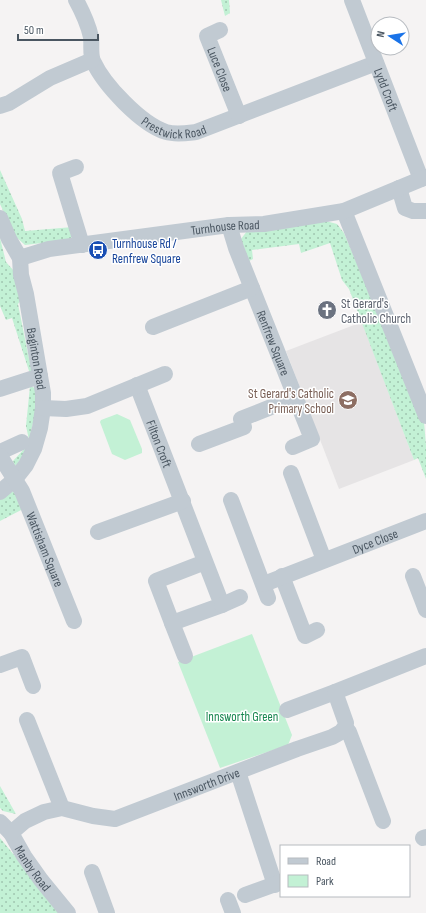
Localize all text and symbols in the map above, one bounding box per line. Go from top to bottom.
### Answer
scale bar [18,16,98,42]
north arrow [370,16,410,56]
text: 50 m [24,23,44,38]
text: N [374,30,388,38]
street label: Luce Close [203,45,235,94]
street label: Lydd Croft [370,66,401,114]
street label: Prestwick Road [138,114,209,143]
street label: Turnhouse Road [190,217,260,239]
place label: Turnhouse Rd / Renfrew Square [112,236,181,267]
bus stop icon: Turnhouse Rd / Renfrew Square [87,239,109,261]
place label: St Gerard's Catholic Church [341,296,411,327]
church icon: St Gerard's Catholic Church [316,299,338,321]
street label: Renfrew Square [253,308,293,378]
street label: Baginton Road [23,326,49,391]
place label: St Gerard's Catholic Primary School [248,386,334,417]
school or university icon: St Gerard's Catholic Primary School [337,389,359,411]
street label: Filton Croft [142,418,175,470]
street label: Wattisham Square [22,510,67,589]
street label: Dyce Close [350,526,400,558]
park label: Innsworth Green [206,709,278,725]
street label: Innsworth Drive [171,765,242,805]
street label: Manby Road [11,843,54,895]
legend [280,845,410,897]
text: Road [316,854,336,869]
text: Park [316,874,334,889]

